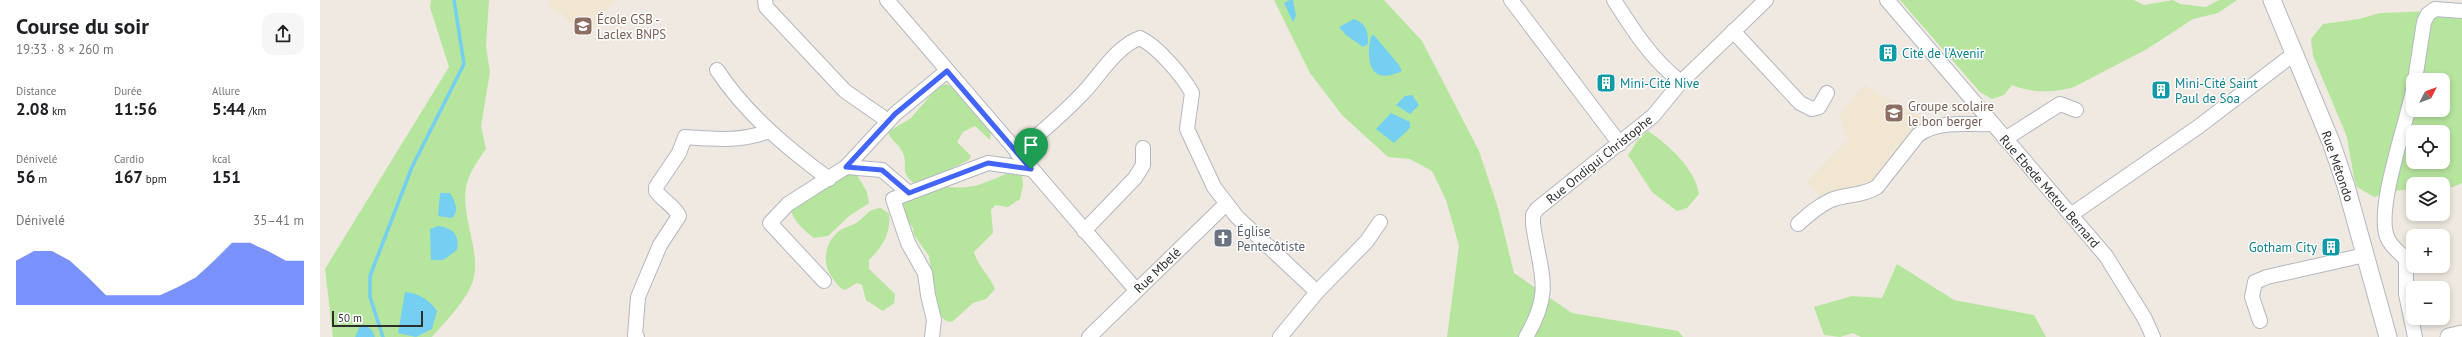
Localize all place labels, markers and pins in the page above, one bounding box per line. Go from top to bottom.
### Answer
place label: École GSB - Laclex BNPS [597,11,666,43]
school or university icon: École GSB - Laclex BNPS [572,15,594,37]
building icon: Cité de l'Avenir [1877,42,1899,64]
place label: Cité de l'Avenir [1902,45,1985,62]
building icon: Mini-Cité Nive [1595,72,1617,94]
place label: Mini-Cité Nive [1620,75,1699,92]
place label: Mini-Cité Saint Paul de Soa [2175,75,2258,107]
building icon: Mini-Cité Saint Paul de Soa [2150,79,2172,101]
place label: Groupe scolaire le bon berger [1908,98,1994,130]
school or university icon: Groupe scolaire le bon berger [1883,102,1905,124]
pin [1014,128,1048,169]
place label: Église Pentecôtiste [1237,223,1305,255]
church icon: Église Pentecôtiste [1212,227,1234,249]
building icon: Gotham City [2320,236,2342,258]
place label: Gotham City [2249,239,2317,256]

